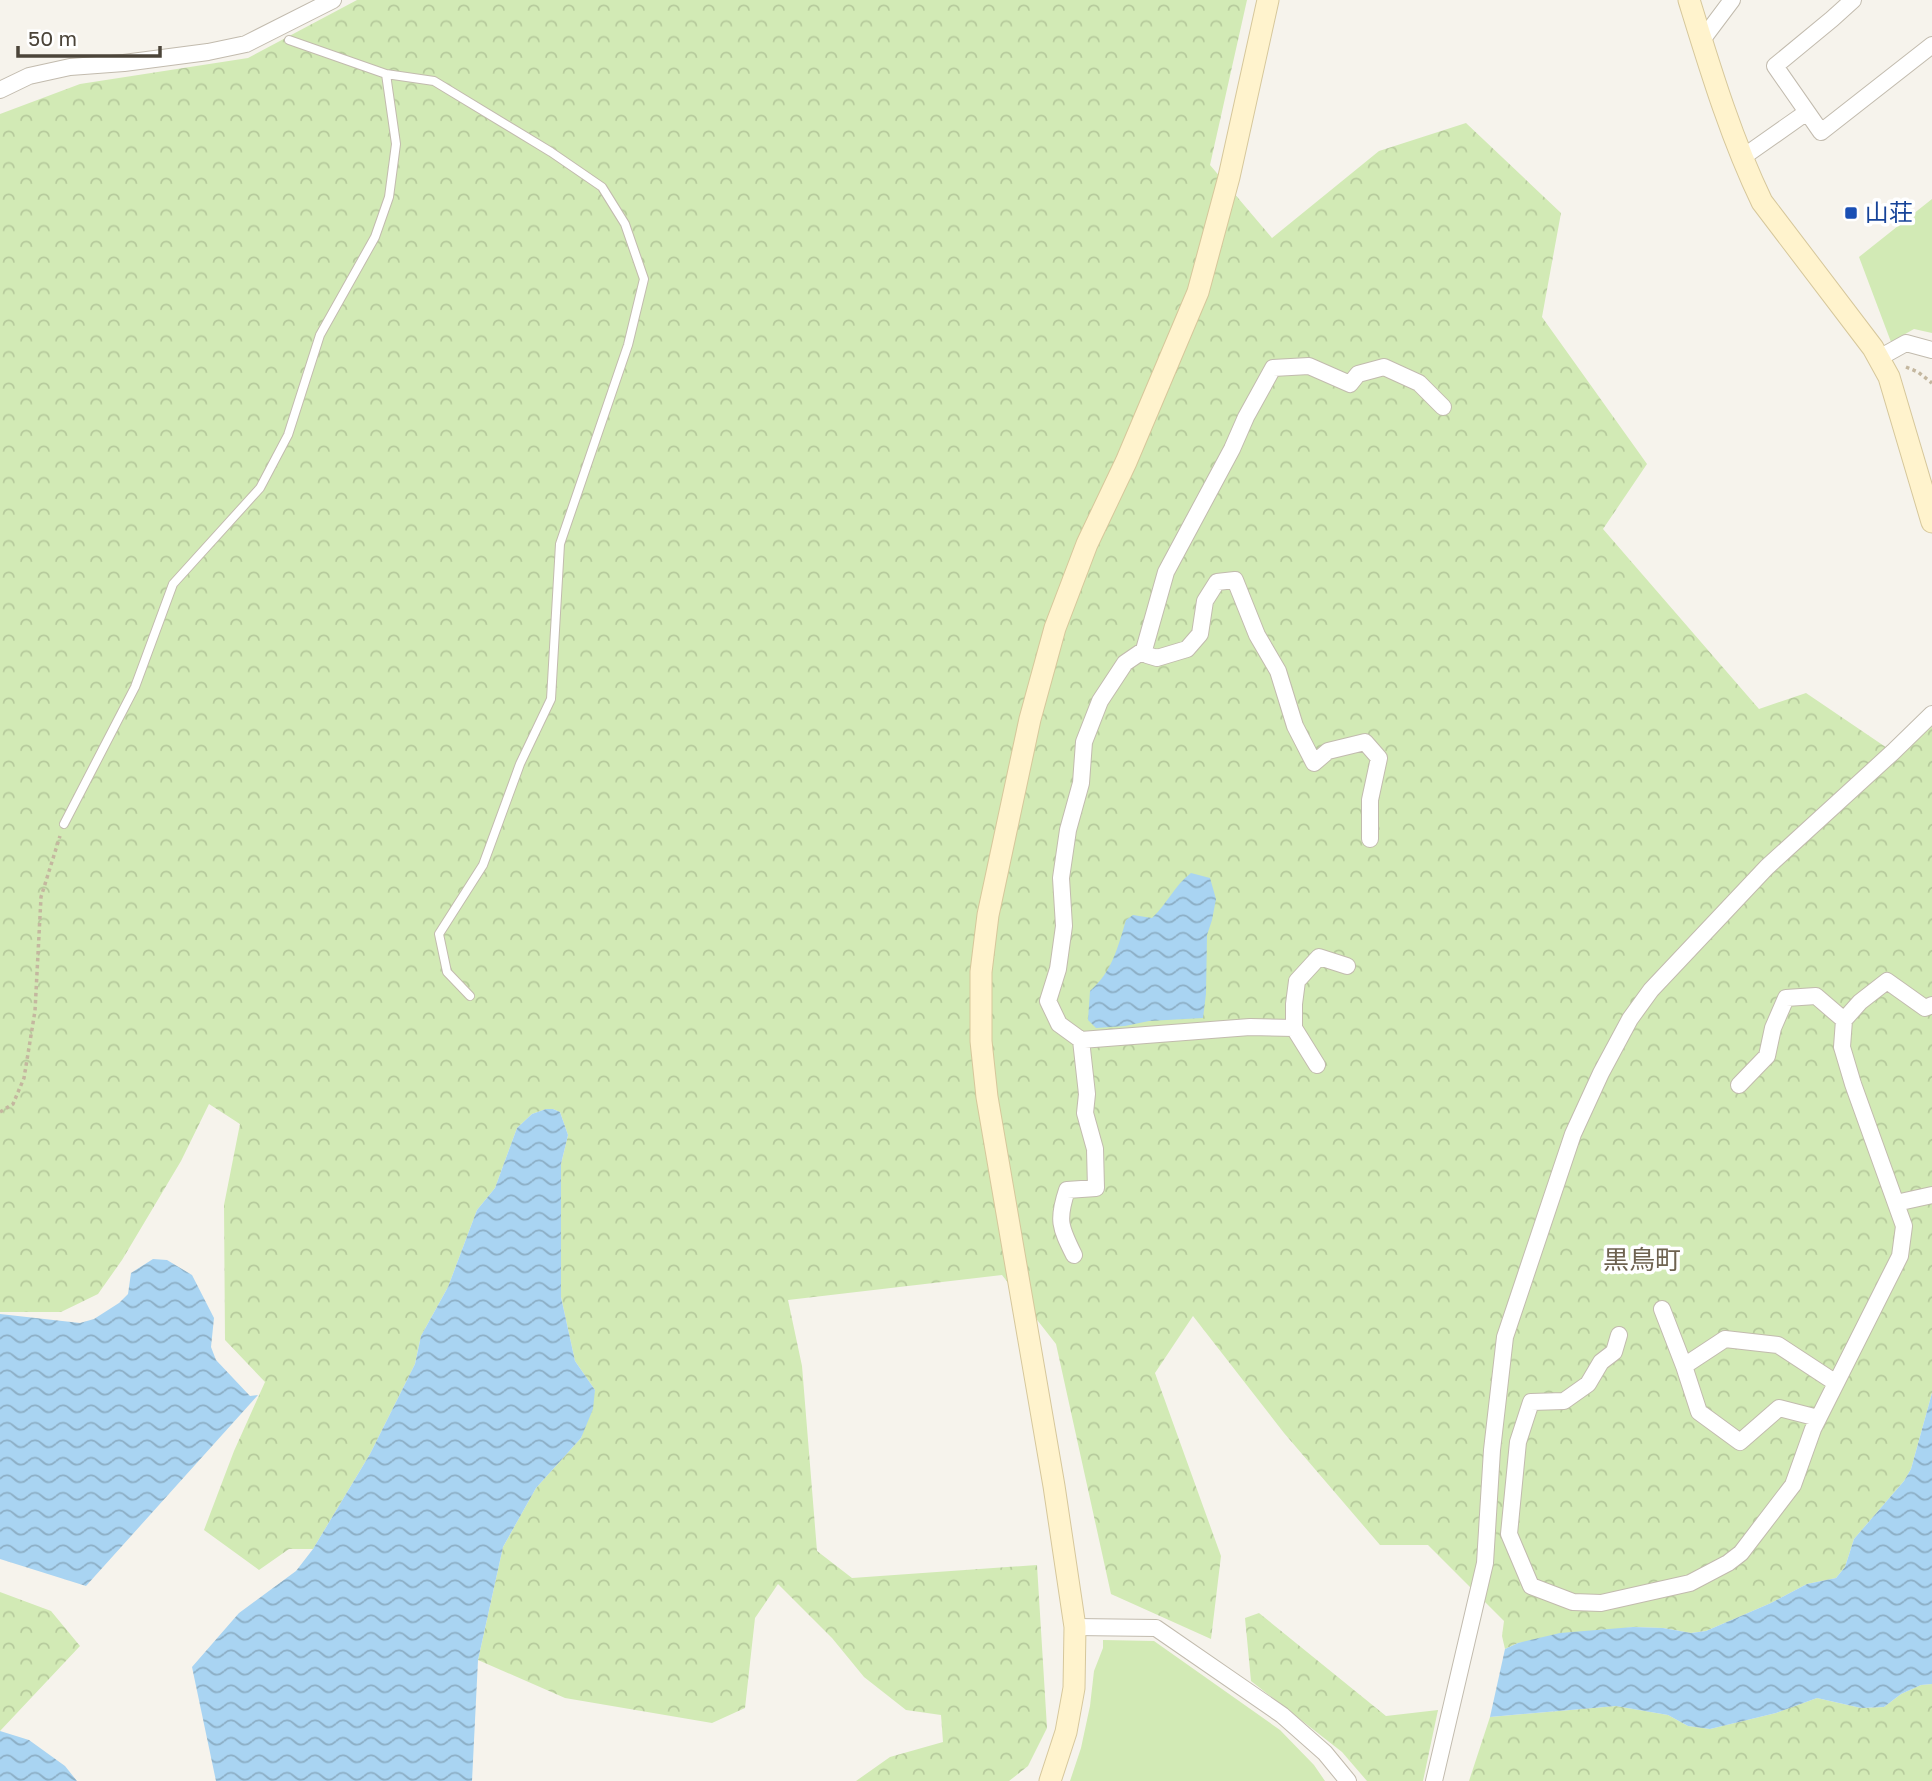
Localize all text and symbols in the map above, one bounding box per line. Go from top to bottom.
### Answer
scale bar [18,14,159,58]
text: 50 m [28,25,77,51]
place label: 山荘 [1865,197,1913,226]
marker: 山荘 [1843,205,1859,221]
district label: 黒鳥町 [1603,1244,1681,1275]

